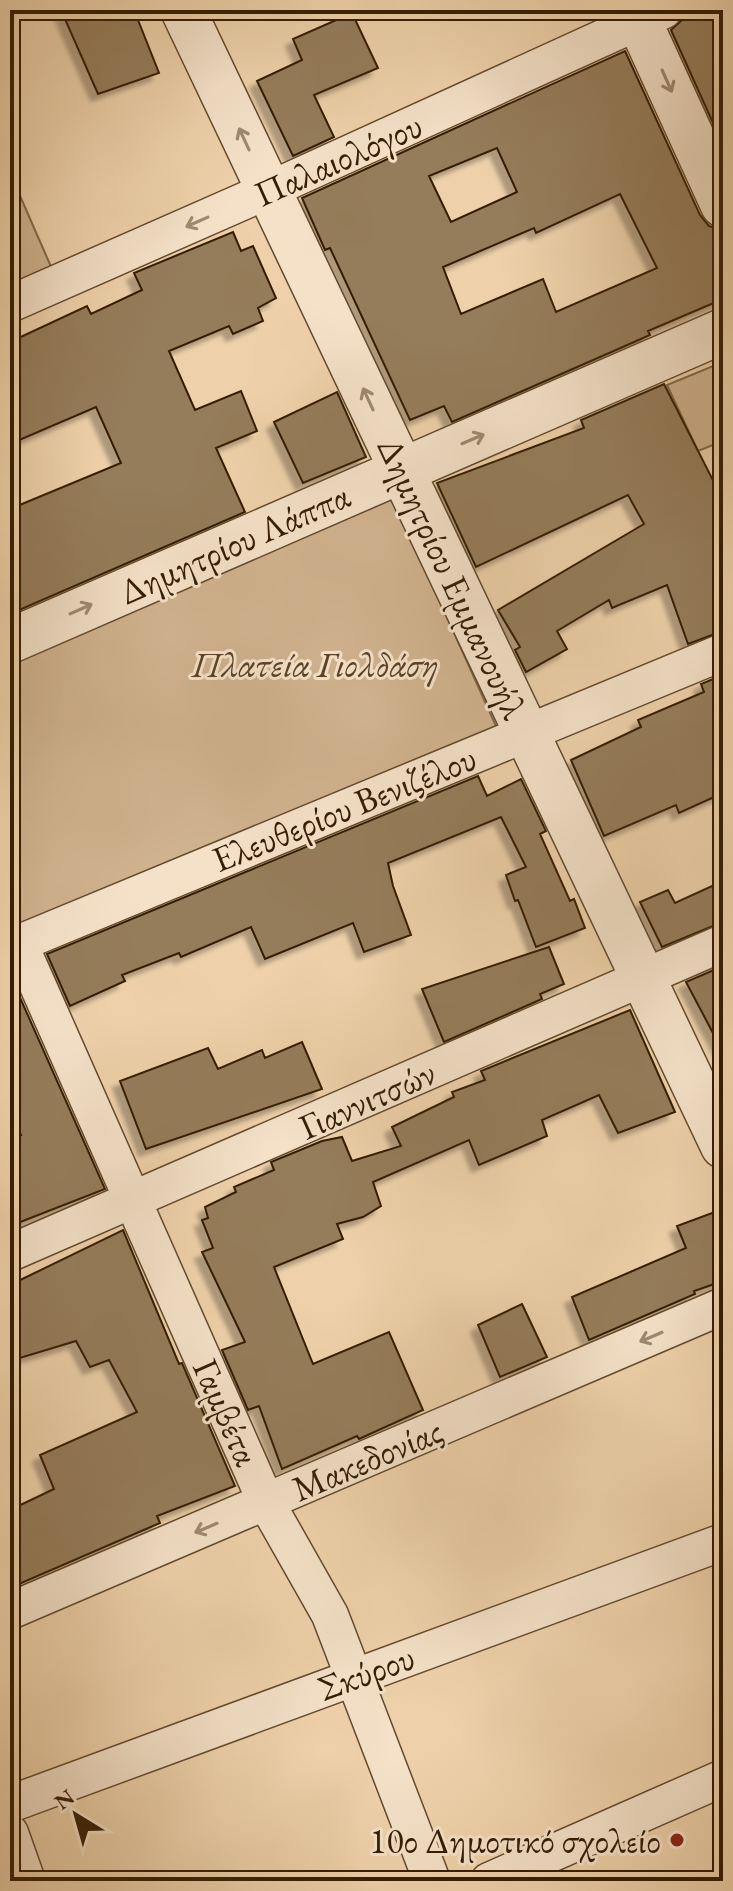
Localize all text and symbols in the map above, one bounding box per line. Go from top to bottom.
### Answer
one-way arrow [660,68,675,93]
street label: Παλαιολόγου [247,102,430,217]
one-way arrow [236,128,251,152]
one-way arrow [185,215,210,230]
one-way arrow [360,388,375,412]
street label: Δημητρίου Εμμανουήλ [367,430,539,727]
one-way arrow [460,430,485,445]
street label: Δημητρίου Λάππα [112,471,358,615]
one-way arrow [69,601,93,616]
park label: Πλατεία Γιολδάση [191,641,438,688]
street label: Ελευθερίου Βενιζέλου [205,734,483,883]
street label: Γιαννιτσών [292,1049,443,1150]
one-way arrow [639,1330,664,1345]
street label: Γαμβέτα [182,1351,271,1474]
street label: Μακεδονίας [285,1407,450,1512]
one-way arrow [195,1521,219,1536]
street label: Σκύρου [311,1633,421,1712]
north arrow [36,1775,116,1855]
text: N [48,1782,80,1816]
place label: 10ο Δημοτικό σχολείο [369,1817,661,1864]
marker: 10ο Δημοτικό σχολείο [668,1831,686,1849]

